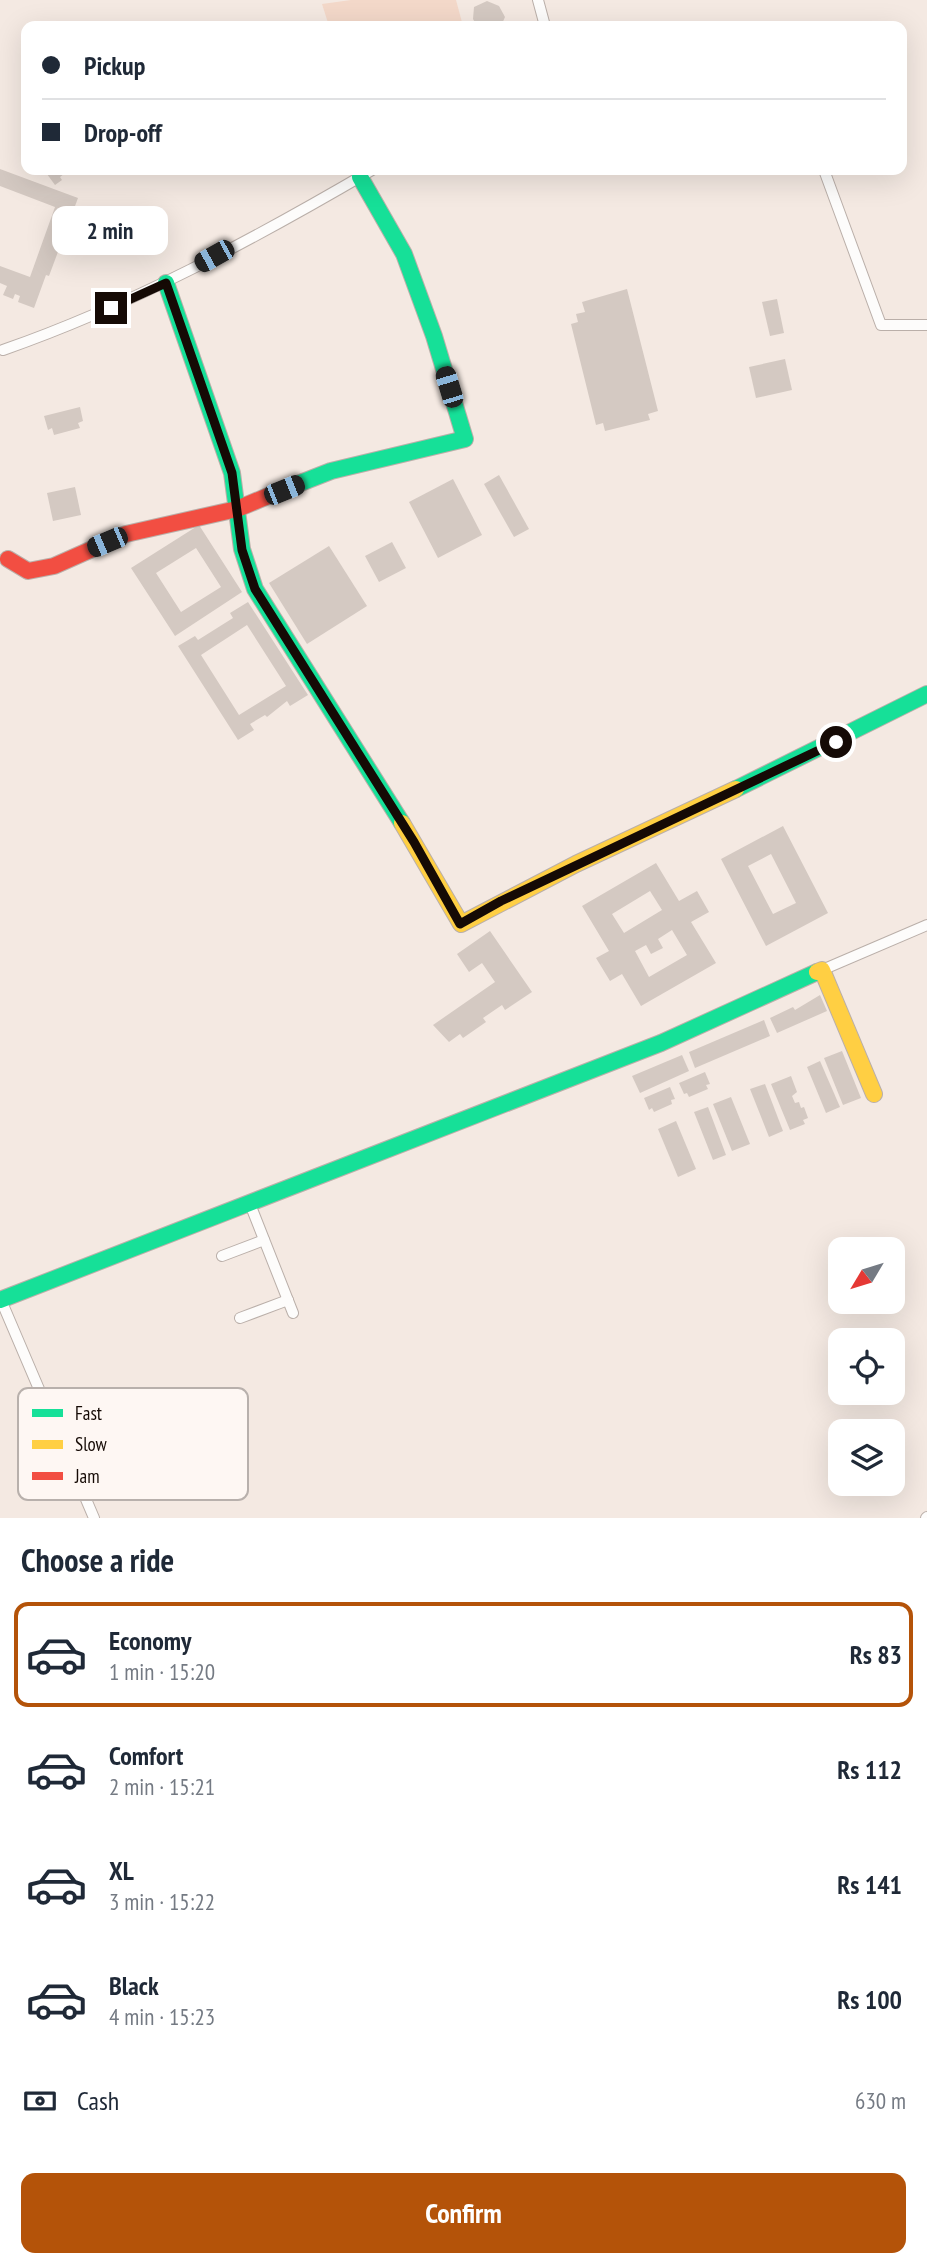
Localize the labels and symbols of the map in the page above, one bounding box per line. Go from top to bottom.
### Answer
callout: 2 min [53,206,169,256]
car [191,237,238,275]
route end [95,292,127,324]
car [433,364,466,410]
car [261,472,308,508]
car [84,524,131,560]
route start [820,726,852,758]
north arrow [828,1237,905,1314]
legend [18,1388,248,1500]
text: Fast [75,1401,103,1425]
text: Slow [75,1432,108,1456]
text: Jam [74,1464,100,1488]

